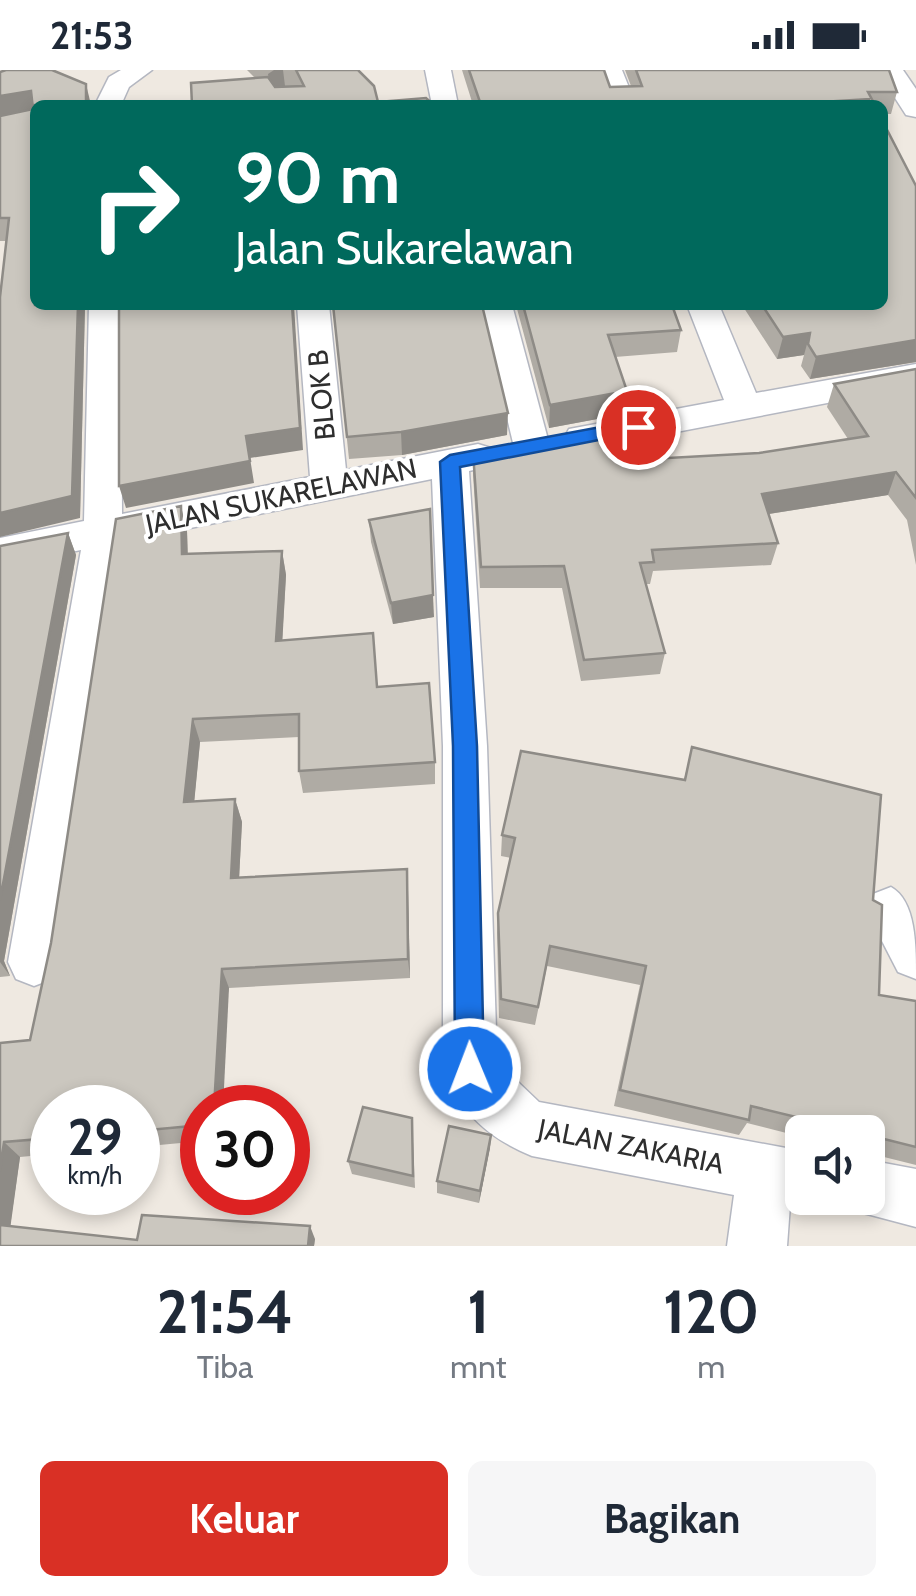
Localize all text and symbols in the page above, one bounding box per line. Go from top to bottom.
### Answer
text: 21:53 [50,12,133,59]
text: 90 m [235,135,400,221]
icon: right [70,140,200,270]
text: Jalan Sukarelawan [235,221,574,275]
street label: BLOK B [300,348,342,442]
pin [596,385,681,470]
icon: arrive [611,400,666,455]
street label: JALAN SUKARELAWAN [141,451,420,542]
position arrow [418,1017,522,1121]
speed limit sign: 30 [180,1085,310,1215]
text: 29 [68,1107,122,1168]
street label: JALAN ZAKARIA [534,1111,728,1181]
map controls [785,1115,885,1215]
button: sound [785,1115,885,1215]
text: km/h [68,1160,122,1190]
text: 21:54 [157,1275,293,1348]
text: 1 [467,1275,489,1348]
text: 120 [663,1275,759,1348]
text: Tiba [197,1347,253,1386]
text: mnt [450,1347,506,1386]
text: m [697,1347,725,1386]
button: Keluar [40,1461,448,1576]
button: Bagikan [468,1461,876,1576]

